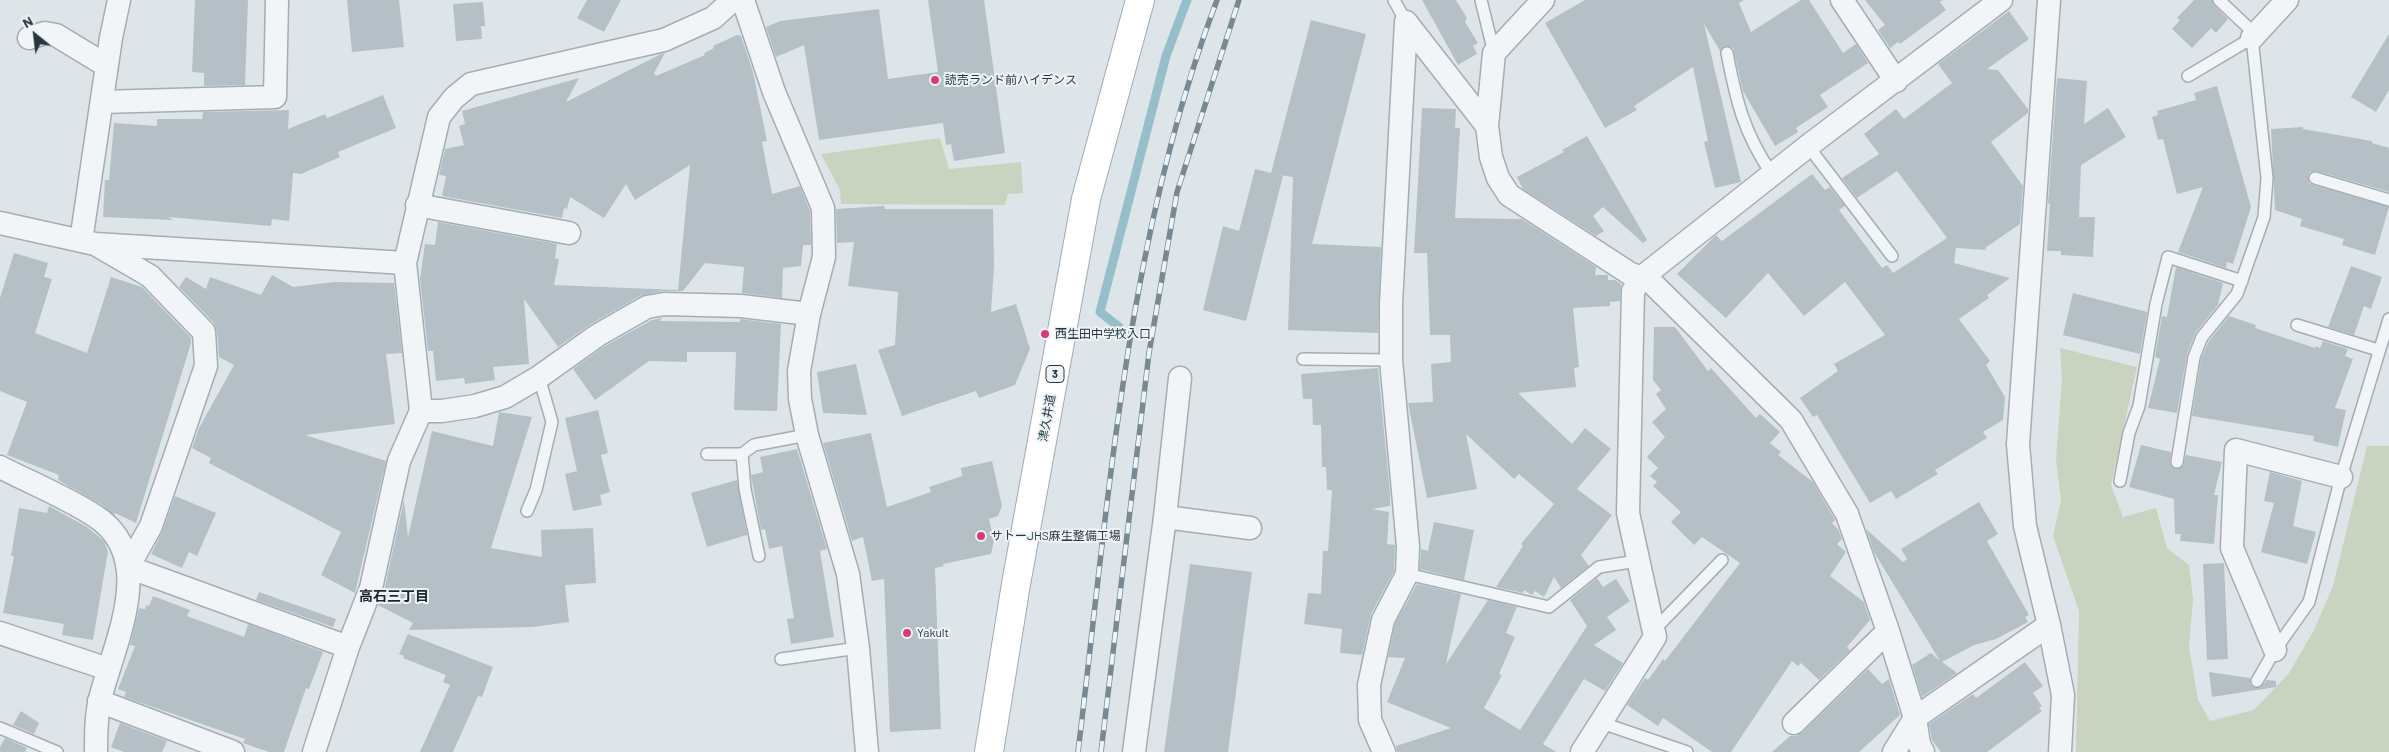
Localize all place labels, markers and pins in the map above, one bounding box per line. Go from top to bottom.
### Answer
place label: 読売ランド前ハイデンス [945,73,1077,87]
marker: 読売ランド前ハイデンス [929,74,941,86]
place label: 西生田中学校入口 [1055,327,1151,341]
marker: 西生田中学校入口 [1039,328,1051,340]
place label: サトーJHS麻生整備工場 [991,529,1121,543]
marker: サトーJHS麻生整備工場 [975,530,987,542]
place label: Yakult [917,626,949,640]
marker: Yakult [901,627,913,639]

